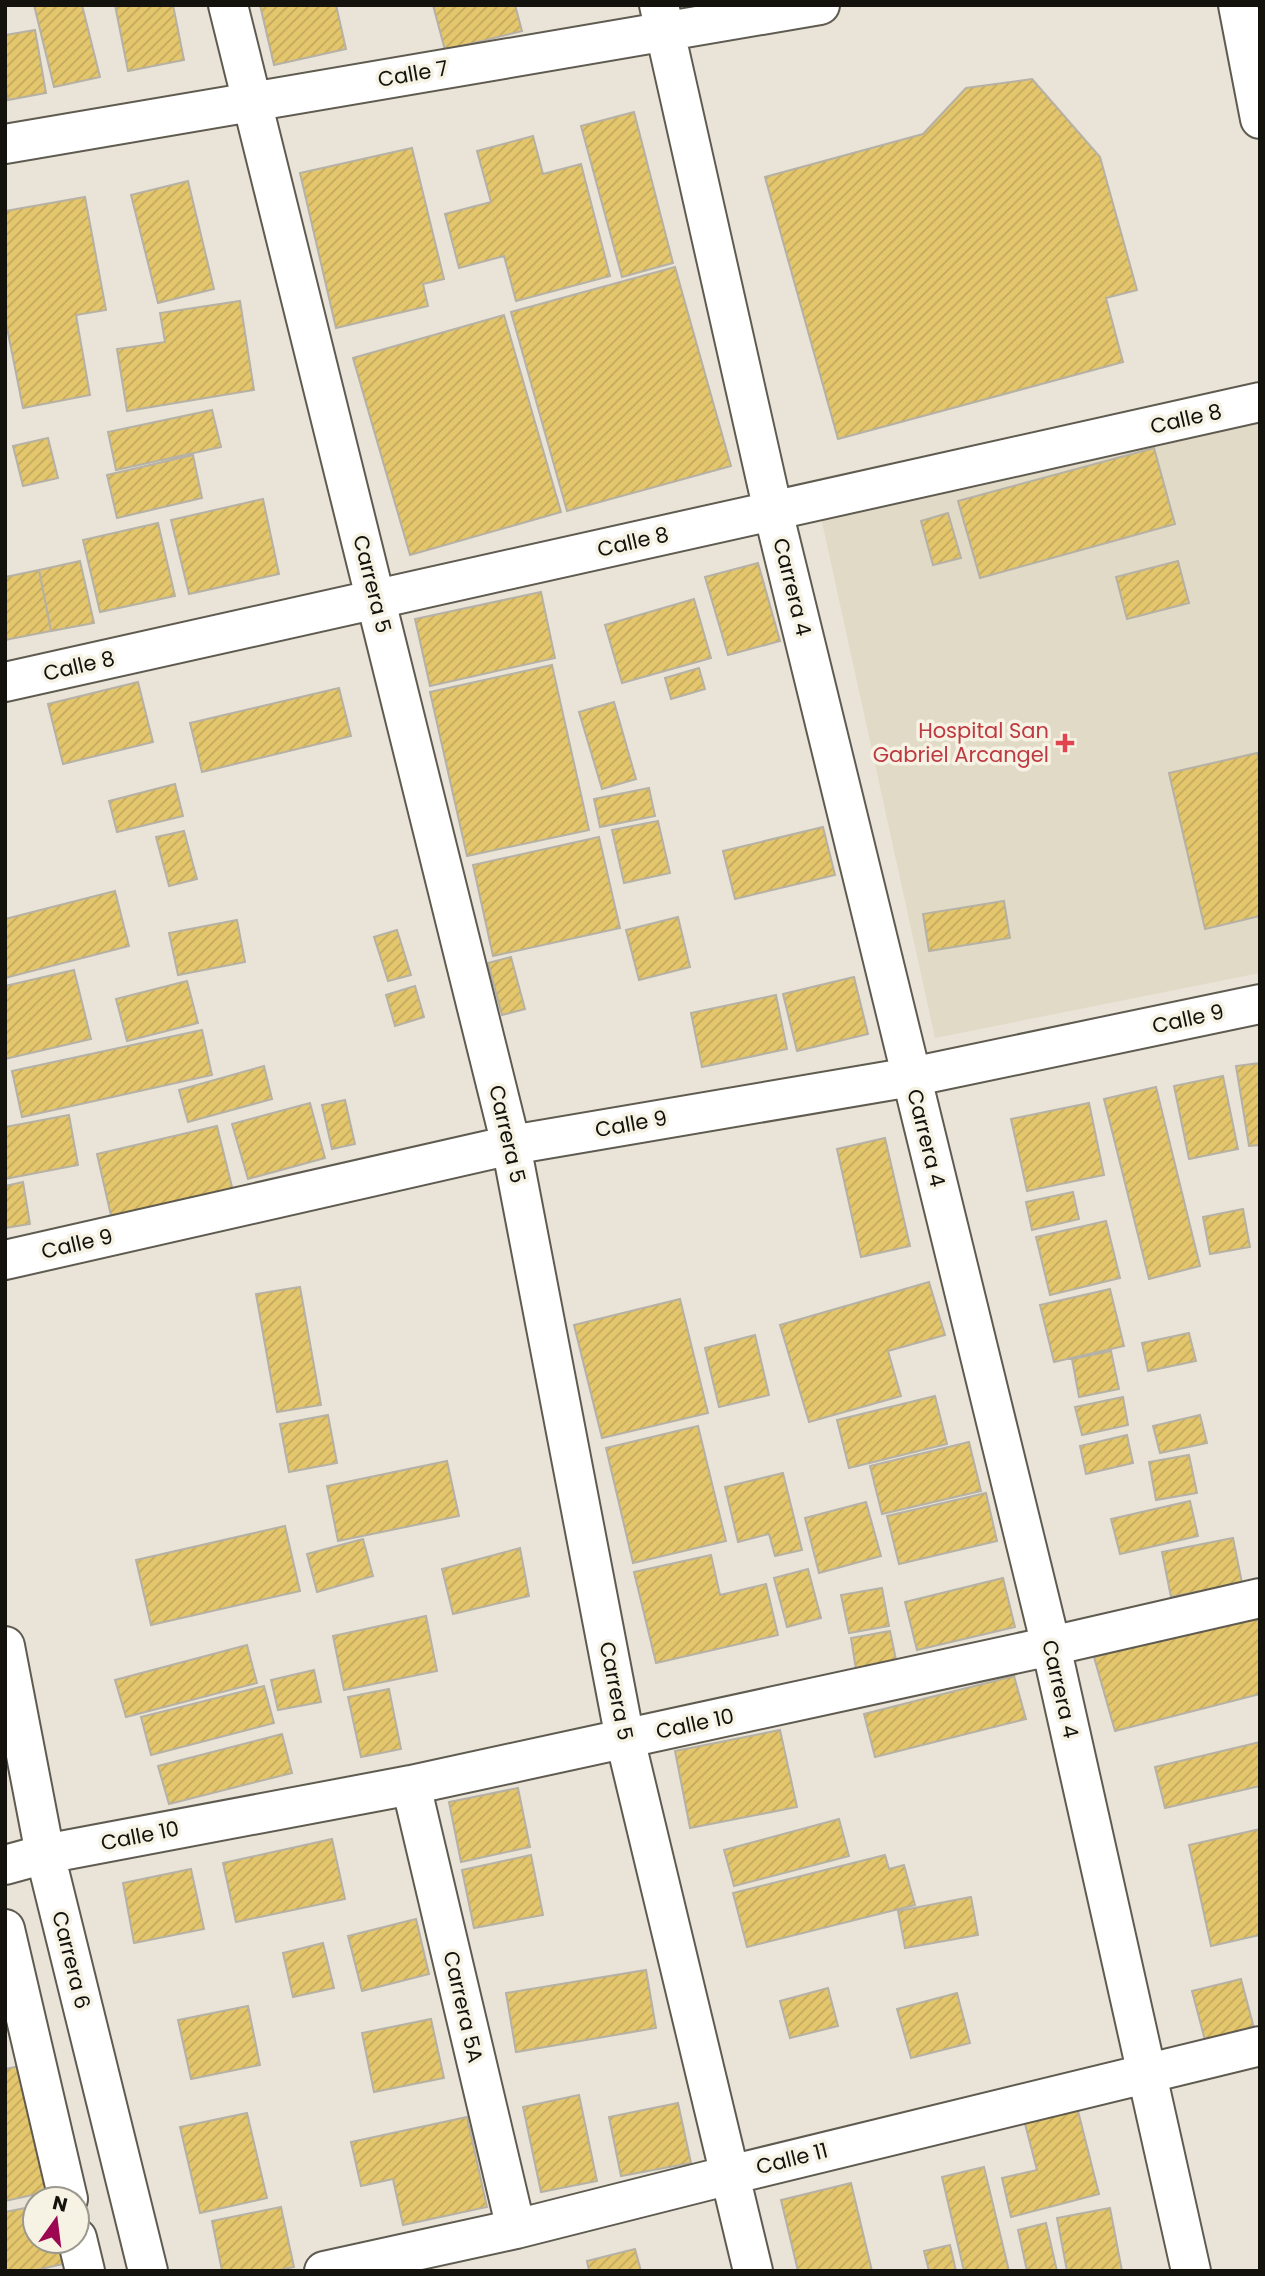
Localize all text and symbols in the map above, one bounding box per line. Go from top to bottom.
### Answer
street label: Calle 7 [376,53,450,94]
street label: Calle 8 [1147,396,1225,441]
street label: Calle 8 [594,519,672,564]
street label: Carrera 5 [346,532,399,636]
street label: Carrera 4 [766,535,819,639]
street label: Calle 8 [40,643,118,688]
place label: Hospital San Gabriel Arcangel [873,716,1049,769]
marker: Hospital San Gabriel Arcangel [1055,733,1075,753]
street label: Calle 9 [1149,997,1226,1040]
street label: Carrera 5 [482,1082,533,1186]
street label: Carrera 4 [900,1086,953,1190]
street label: Calle 9 [593,1103,669,1144]
street label: Calle 9 [38,1221,116,1266]
street label: Carrera 4 [1035,1637,1086,1741]
street label: Carrera 5 [593,1639,640,1743]
street label: Calle 10 [653,1701,737,1746]
street label: Calle 10 [98,1814,182,1857]
street label: Carrera 6 [45,1908,98,2012]
street label: Carrera 5A [437,1948,490,2066]
street label: Calle 11 [753,2136,831,2181]
north arrow [21,2185,91,2255]
text: N [50,2189,70,2219]

